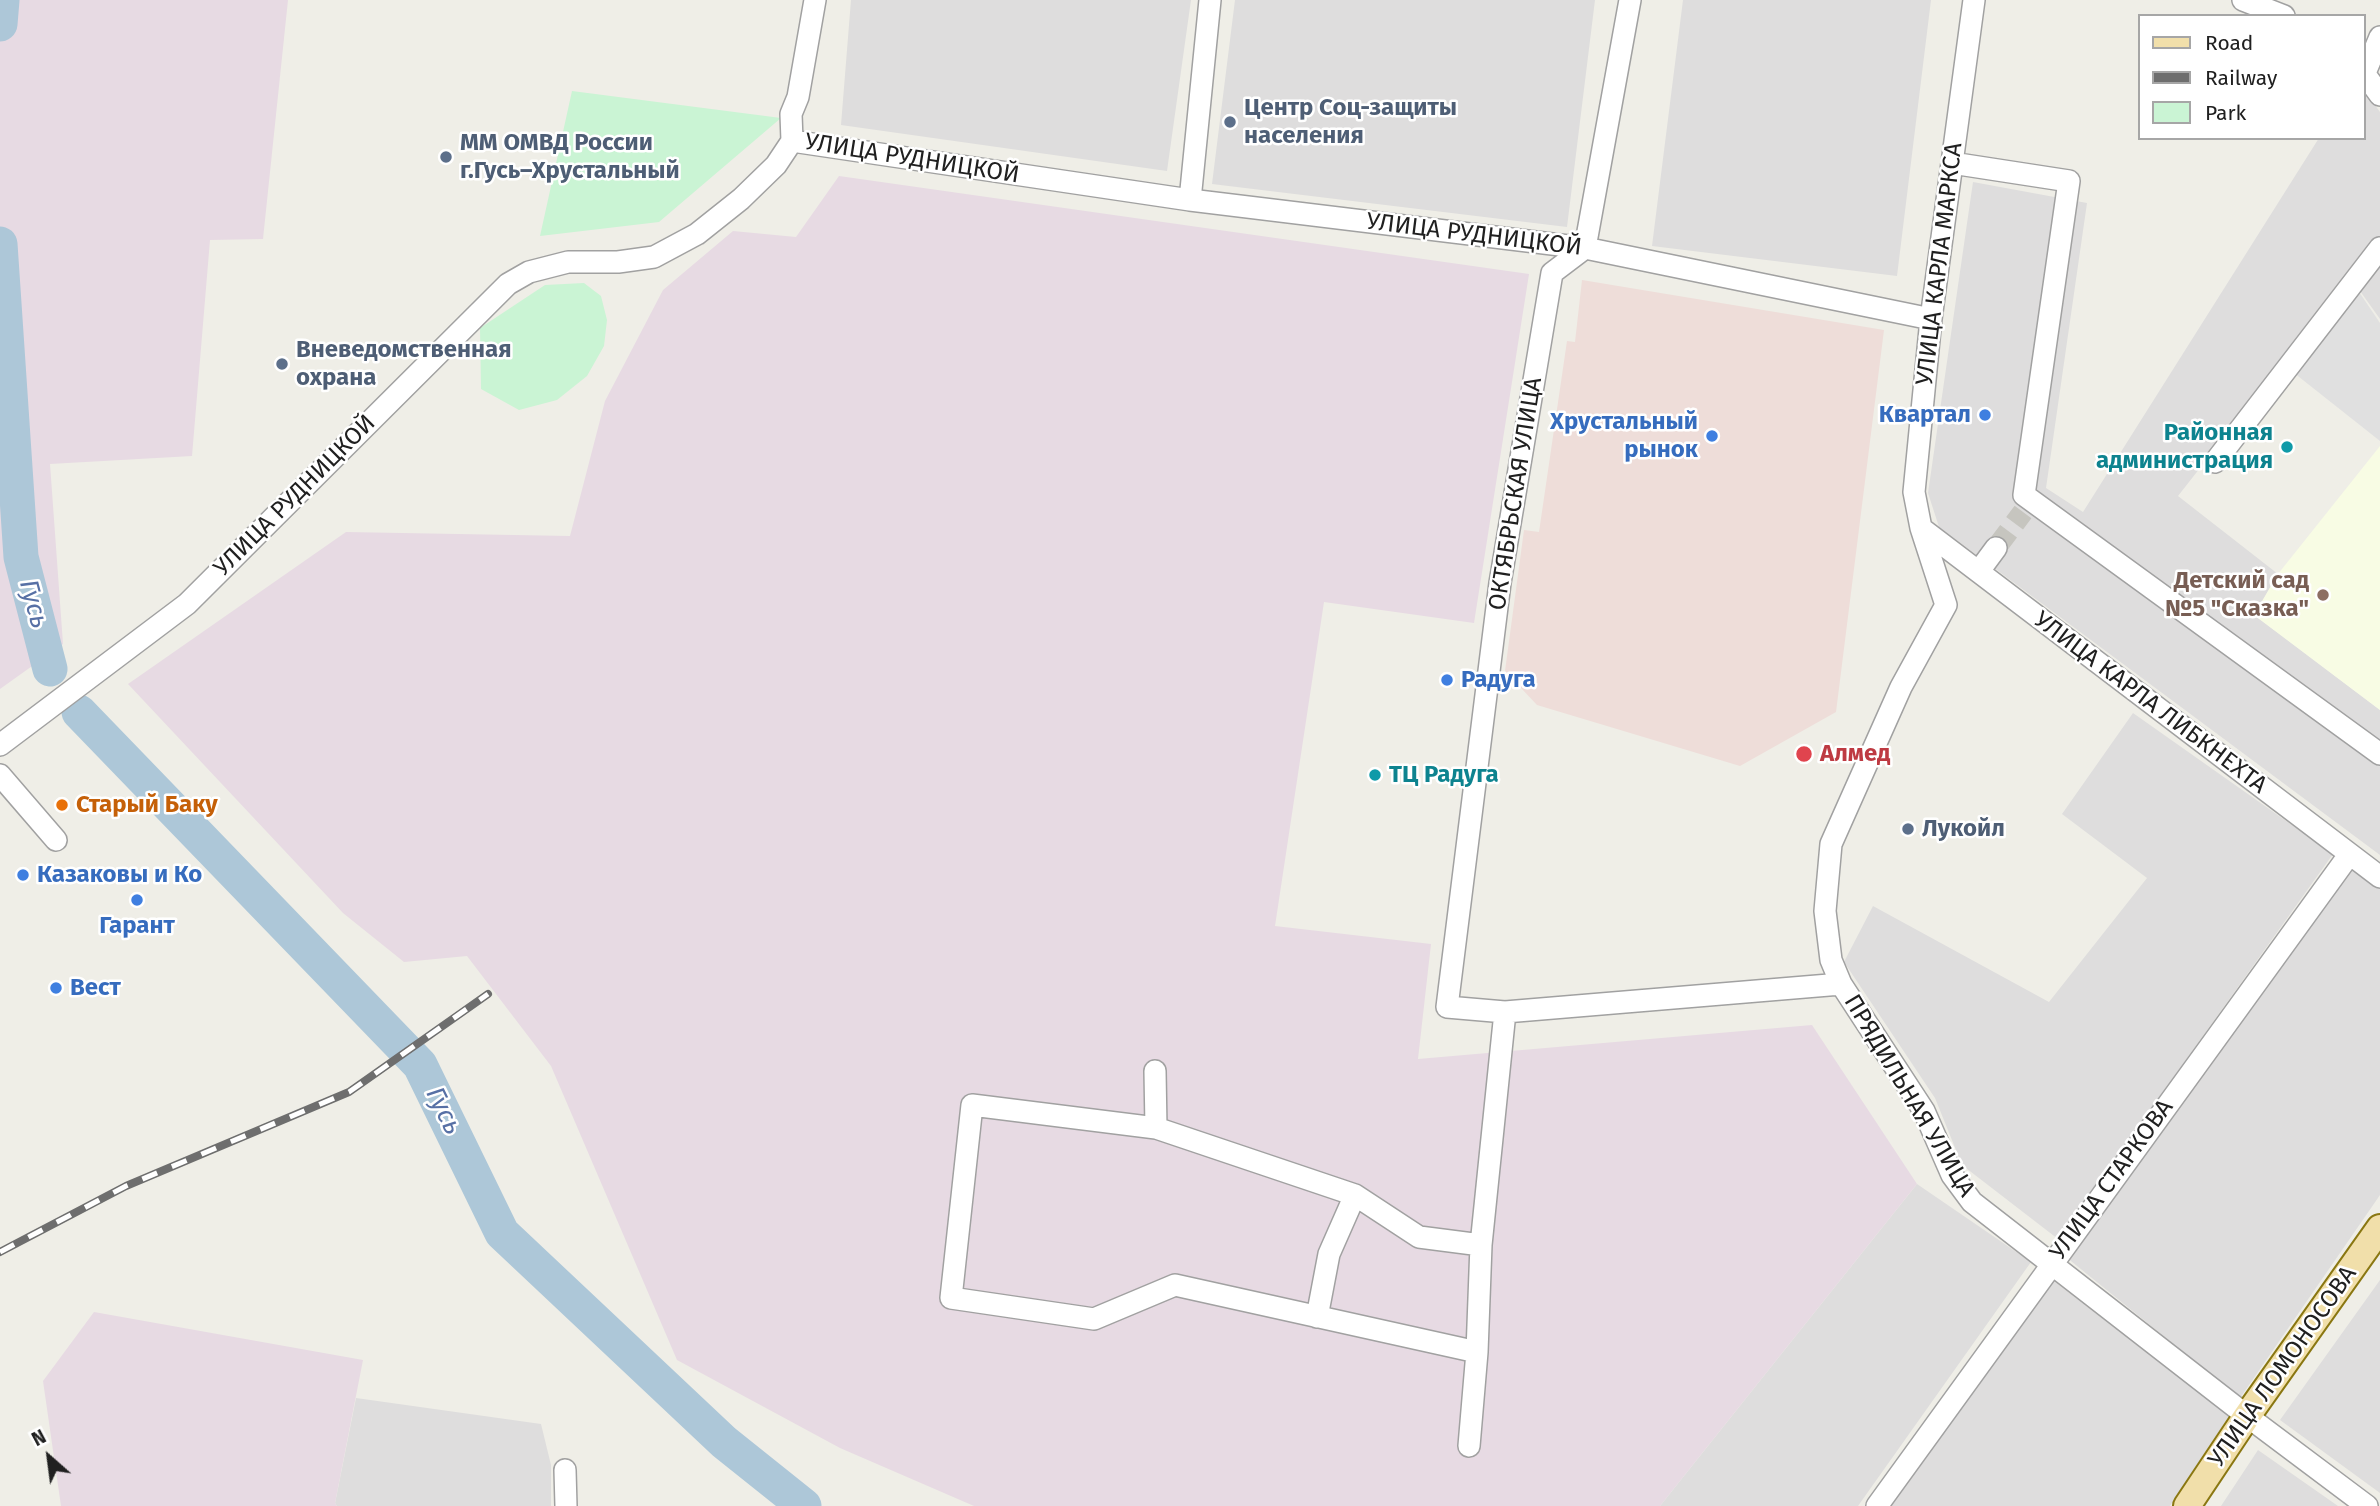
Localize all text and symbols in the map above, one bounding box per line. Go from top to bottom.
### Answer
legend [2138,14,2366,140]
text: Road [2205,30,2253,56]
text: Railway [2205,65,2277,91]
place label: Центр Соц-защиты населения [1244,94,1457,150]
text: Park [2205,100,2246,126]
marker: Центр Соц-защиты населения [1222,114,1238,130]
street label: УЛИЦА РУДНИЦКОЙ [803,128,1021,190]
place label: ММ ОМВД России г.Гусь–Хрустальный [460,129,680,185]
street label: УЛИЦА КАРЛА МАРКСА [1911,141,1969,387]
marker: ММ ОМВД России г.Гусь–Хрустальный [438,149,454,165]
street label: УЛИЦА РУДНИЦКОЙ [1365,208,1583,262]
place label: Вневедомственная охрана [296,336,512,392]
marker: Вневедомственная охрана [274,356,290,372]
street label: ОКТЯБРЬСКАЯ УЛИЦА [1483,375,1549,613]
place label: Квартал [1879,401,1971,429]
marker: Квартал [1977,407,1993,423]
place label: Хрустальный рынок [1550,408,1698,464]
street label: УЛИЦА РУДНИЦКОЙ [208,409,382,583]
place label: Районная администрация [2096,419,2273,475]
marker: Хрустальный рынок [1704,428,1720,444]
marker: Районная администрация [2279,439,2295,455]
place label: Детский сад №5 "Сказка" [2165,567,2309,623]
water label: Гусь [12,576,54,632]
marker: Детский сад №5 "Сказка" [2315,587,2331,603]
street label: УЛИЦА КАРЛА ЛИБКНЕХТА [2028,606,2272,800]
place label: Радуга [1461,666,1536,694]
marker: Радуга [1439,672,1455,688]
place label: Алмед [1820,740,1890,768]
marker: Алмед [1794,744,1814,764]
place label: ТЦ Радуга [1389,761,1499,789]
marker: ТЦ Радуга [1367,767,1383,783]
place label: Старый Баку [76,791,218,819]
marker: Старый Баку [54,797,70,813]
place label: Лукойл [1922,815,2005,843]
marker: Лукойл [1900,821,1916,837]
place label: Казаковы и Ко [37,861,202,889]
marker: Казаковы и Ко [15,867,31,883]
marker: Гарант [129,892,145,908]
place label: Гарант [99,912,175,940]
place label: Вест [70,974,121,1002]
marker: Вест [48,980,64,996]
street label: ПРЯДИЛЬНАЯ УЛИЦА [1837,990,1981,1202]
water label: Гусь [418,1082,468,1140]
street label: УЛИЦА СТАРКОВА [2044,1094,2180,1266]
street label: УЛИЦА ЛОМОНОСОВА [2203,1261,2363,1473]
north arrow [14,1422,84,1492]
text: N [28,1425,50,1451]

